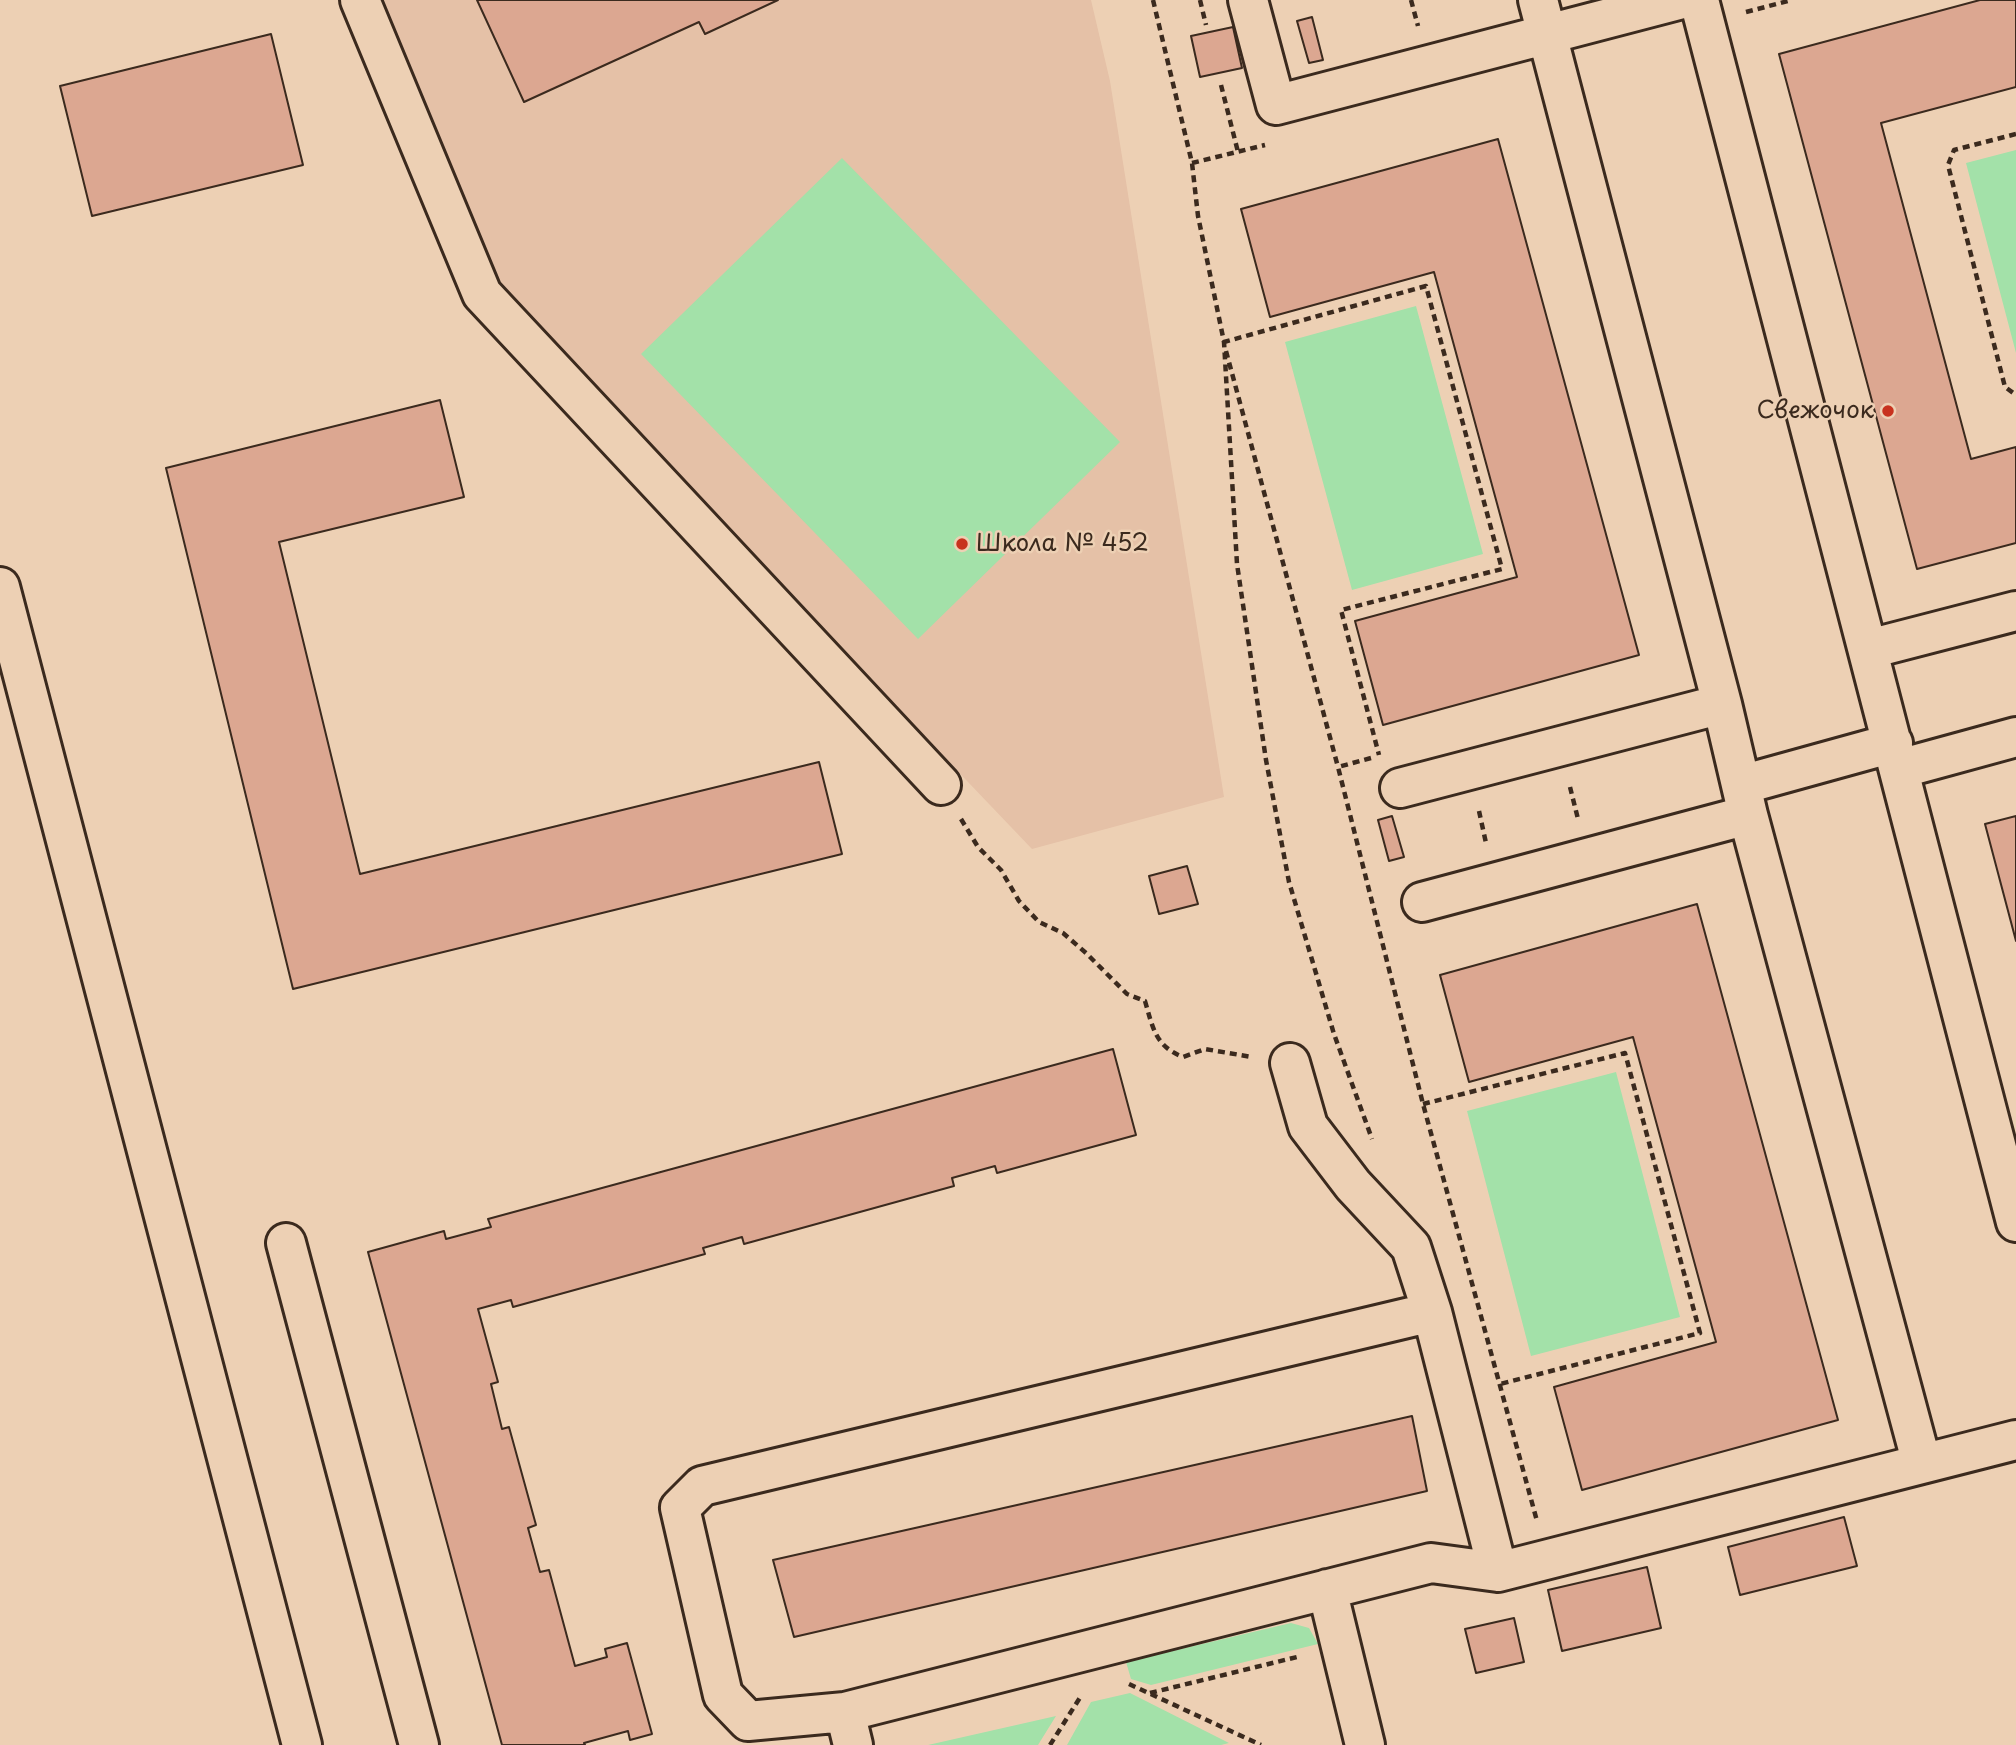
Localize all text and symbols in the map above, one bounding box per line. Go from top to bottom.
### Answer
place label: Свежочок [1757,397,1874,425]
marker: Свежочок [1880,403,1896,419]
place label: Школа № 452 [976,530,1149,558]
marker: Школа № 452 [954,536,970,552]

